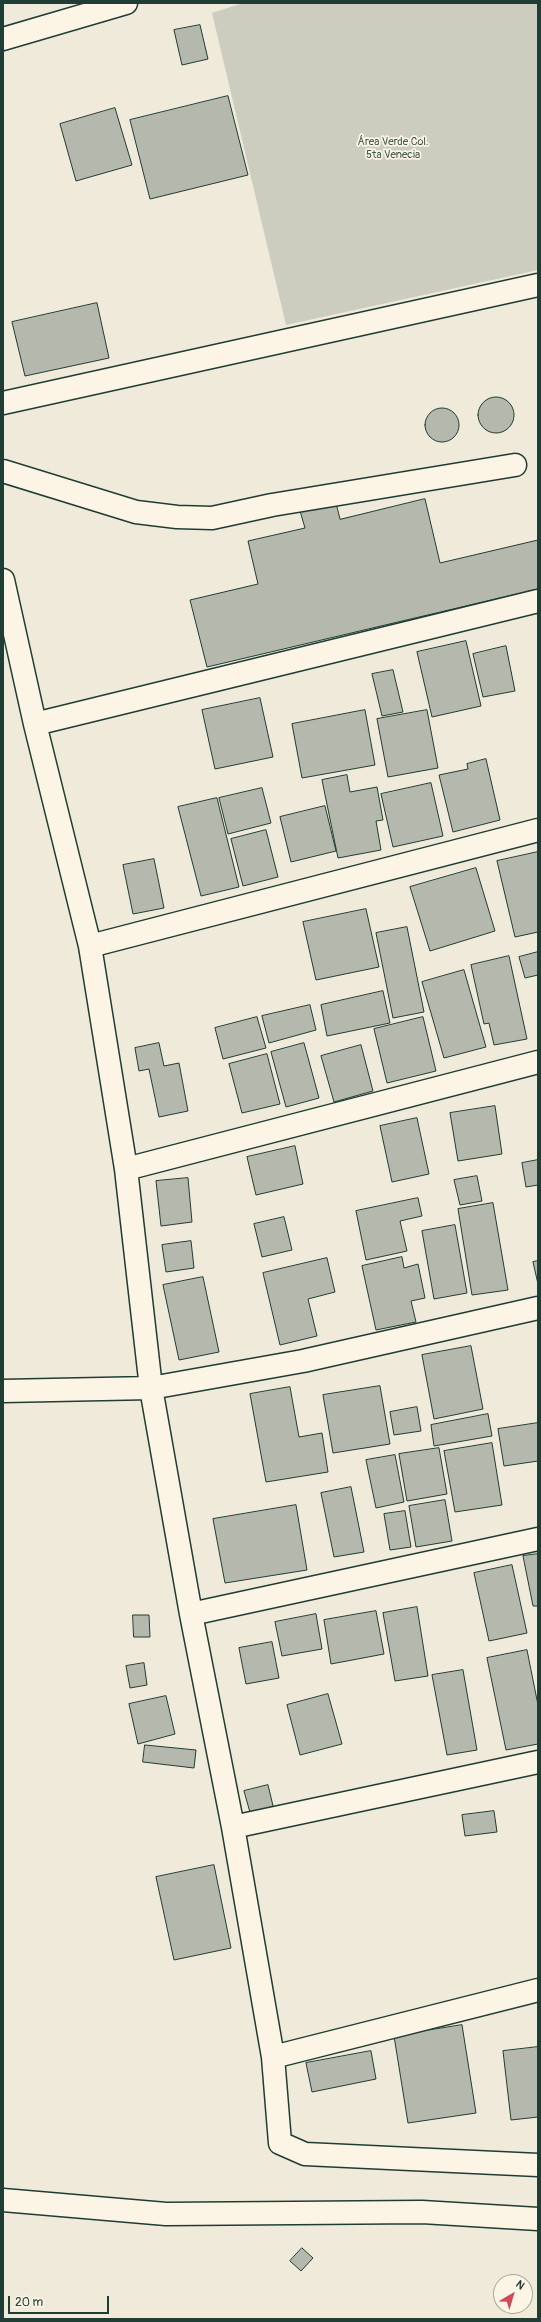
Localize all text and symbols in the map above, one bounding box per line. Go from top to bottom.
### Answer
park label: Área Verde Col. 5ta Venecia [358,135,428,161]
north arrow [493,2274,533,2314]
text: N [513,2278,527,2292]
scale bar [10,2288,111,2314]
text: 20 m [15,2295,43,2310]

